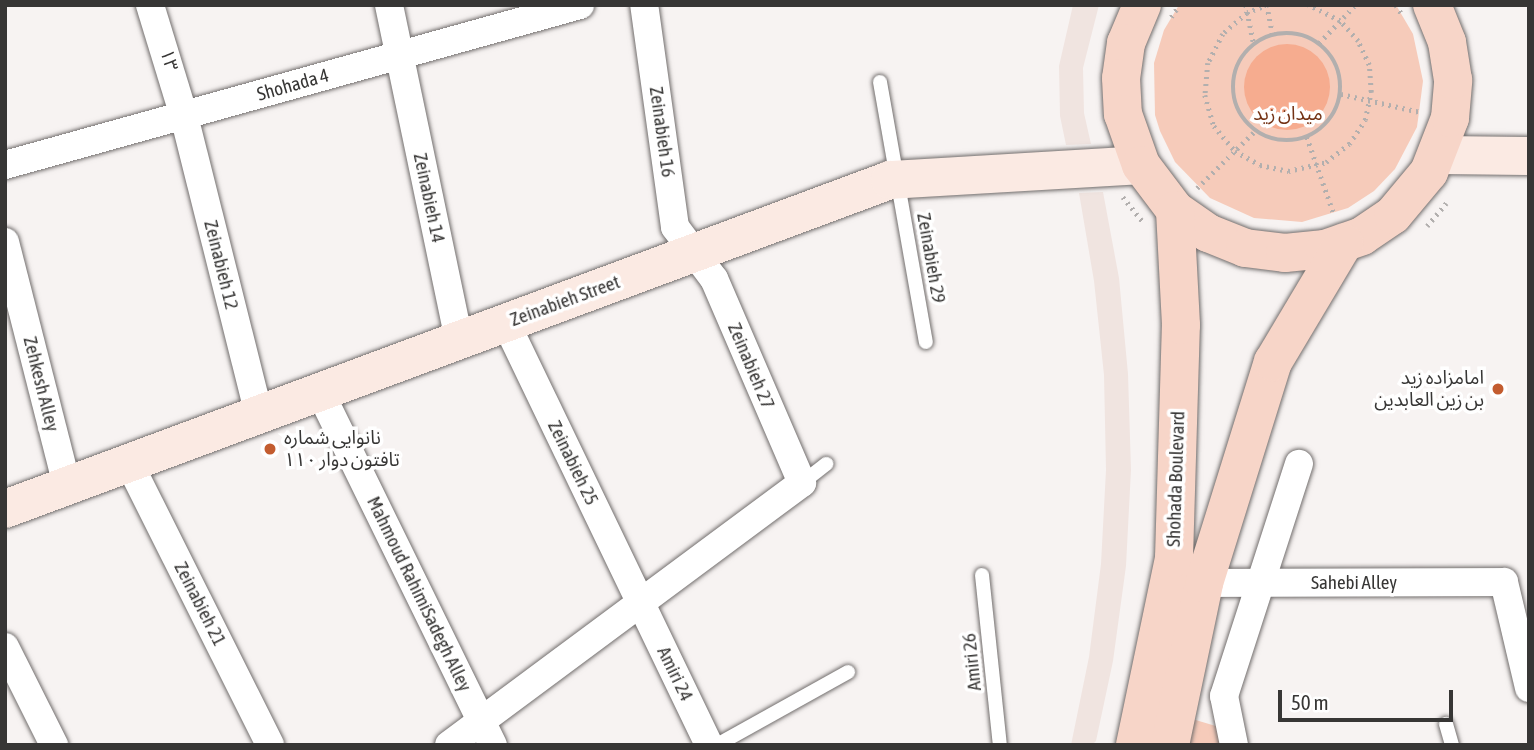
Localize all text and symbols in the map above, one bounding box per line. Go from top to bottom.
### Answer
street label: ۱۳ [155,47,183,73]
street label: Shohada 4 [255,64,331,106]
street label: Zeinabieh 16 [644,85,680,179]
park label: میدان زید [1253,103,1323,125]
street label: Zeinabieh 14 [408,151,450,245]
street label: Zeinabieh 29 [912,211,950,305]
street label: Zeinabieh 12 [199,218,243,312]
street label: Zeinabieh Street [507,271,623,331]
street label: Zeinabieh 27 [723,320,779,412]
street label: Zehkesh Alley [18,334,64,434]
place label: امامزاده زید بن زین العابدین [1374,367,1484,411]
marker: امامزاده زید بن زین العابدین [1490,381,1506,397]
street label: Shohada Boulevard [1162,411,1190,547]
street label: Zeinabieh 25 [543,417,603,509]
place label: نانوایی شماره ۱۱۰ تافتون دوار [284,427,400,471]
marker: نانوایی شماره ۱۱۰ تافتون دوار [262,441,278,457]
street label: Mahmoud RahimiSadegh Alley [362,493,476,695]
street label: Zeinabieh 21 [169,558,231,650]
street label: Sahebi Alley [1311,572,1397,594]
street label: Amiri 26 [958,632,986,692]
street label: Amiri 24 [652,643,698,705]
scale bar [1282,676,1457,720]
text: 50 m [1291,690,1329,714]

